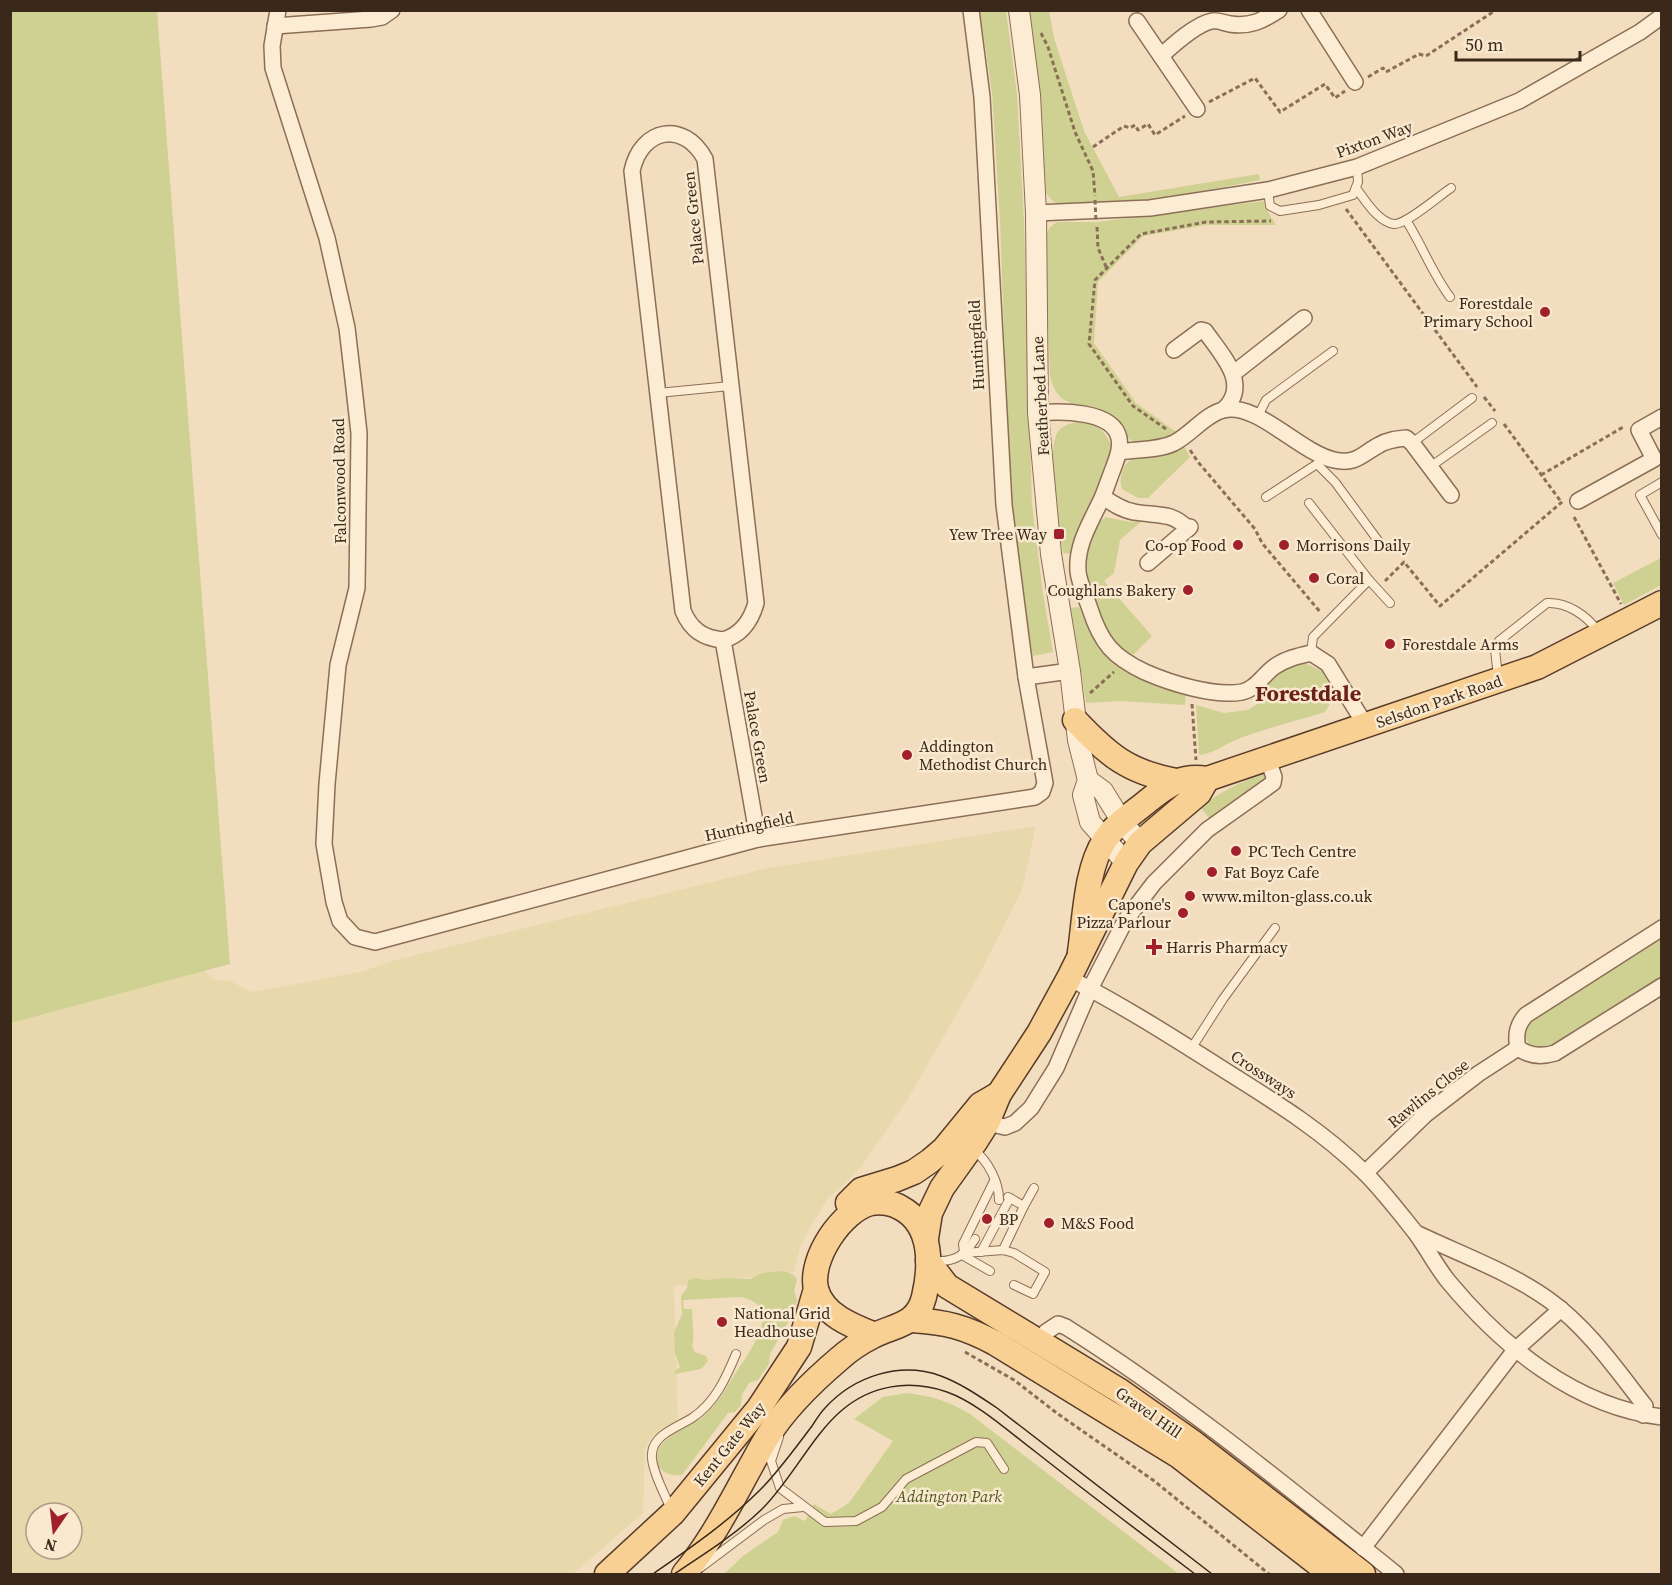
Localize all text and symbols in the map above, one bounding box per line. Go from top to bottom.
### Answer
scale bar [1456,24,1580,62]
text: 50 m [1465,32,1503,57]
street label: Pixton Way [1333,115,1416,163]
street label: Palace Green [677,170,709,266]
place label: Forestdale Primary School [1423,292,1533,332]
street label: Huntingfield [963,299,989,391]
marker: Forestdale Primary School [1538,305,1552,319]
street label: Featherbed Lane [1026,336,1054,456]
street label: Falconwood Road [327,418,351,544]
place label: Yew Tree Way [949,523,1048,545]
marker: Yew Tree Way [1052,527,1066,541]
place label: Co-op Food [1145,534,1226,556]
place label: Morrisons Daily [1296,534,1411,556]
marker: Co-op Food [1231,538,1245,552]
marker: Morrisons Daily [1277,538,1291,552]
place label: Coral [1326,567,1365,589]
marker: Coral [1307,571,1321,585]
place label: Coughlans Bakery [1047,579,1177,601]
marker: Coughlans Bakery [1181,583,1195,597]
place label: Forestdale Arms [1402,633,1519,655]
marker: Forestdale Arms [1383,637,1397,651]
street label: Selsdon Park Road [1373,669,1505,733]
district label: Forestdale [1255,678,1361,708]
street label: Palace Green [739,689,777,785]
place label: Addington Methodist Church [919,735,1048,775]
marker: Addington Methodist Church [900,748,914,762]
street label: Huntingfield [702,806,796,846]
place label: PC Tech Centre [1248,840,1356,862]
marker: PC Tech Centre [1229,844,1243,858]
place label: Fat Boyz Cafe [1224,861,1319,883]
marker: Fat Boyz Cafe [1205,865,1219,879]
place label: www.milton-glass.co.uk [1202,885,1372,907]
marker: www.milton-glass.co.uk [1183,889,1197,903]
place label: Capone's Pizza Parlour [1077,893,1171,933]
marker: Capone's Pizza Parlour [1176,906,1190,920]
place label: Harris Pharmacy [1166,936,1289,958]
marker: Harris Pharmacy [1147,940,1161,954]
street label: Crossways [1227,1045,1301,1103]
street label: Rawlins Close [1383,1053,1473,1133]
place label: BP [999,1208,1019,1230]
marker: BP [980,1212,994,1226]
place label: M&S Food [1061,1212,1134,1234]
marker: M&S Food [1042,1216,1056,1230]
place label: National Grid Headhouse [734,1302,830,1342]
marker: National Grid Headhouse [715,1315,729,1329]
street label: Gravel Hill [1111,1381,1187,1443]
street label: Kent Gate Way [688,1396,771,1491]
park label: Addington Park [895,1485,1002,1507]
north arrow [24,1501,84,1561]
text: N [42,1533,59,1558]

